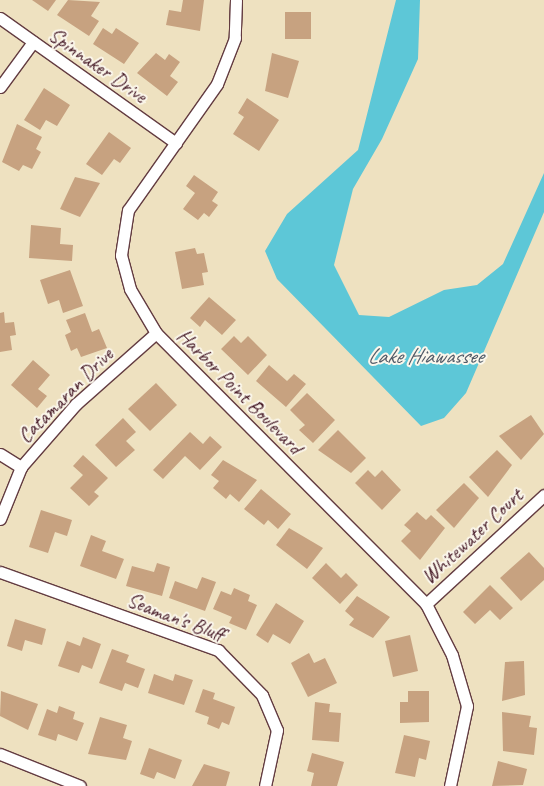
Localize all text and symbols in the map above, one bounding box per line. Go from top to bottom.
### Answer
street label: Spinnaker Drive [44,22,152,108]
street label: Harbor Point Boulevard [172,323,308,459]
street label: Catamaran Drive [12,342,118,448]
water label: Lake Hiawassee [368,344,482,370]
street label: Whitewater Court [416,483,528,589]
street label: Seaman's Bluff [124,587,228,647]

